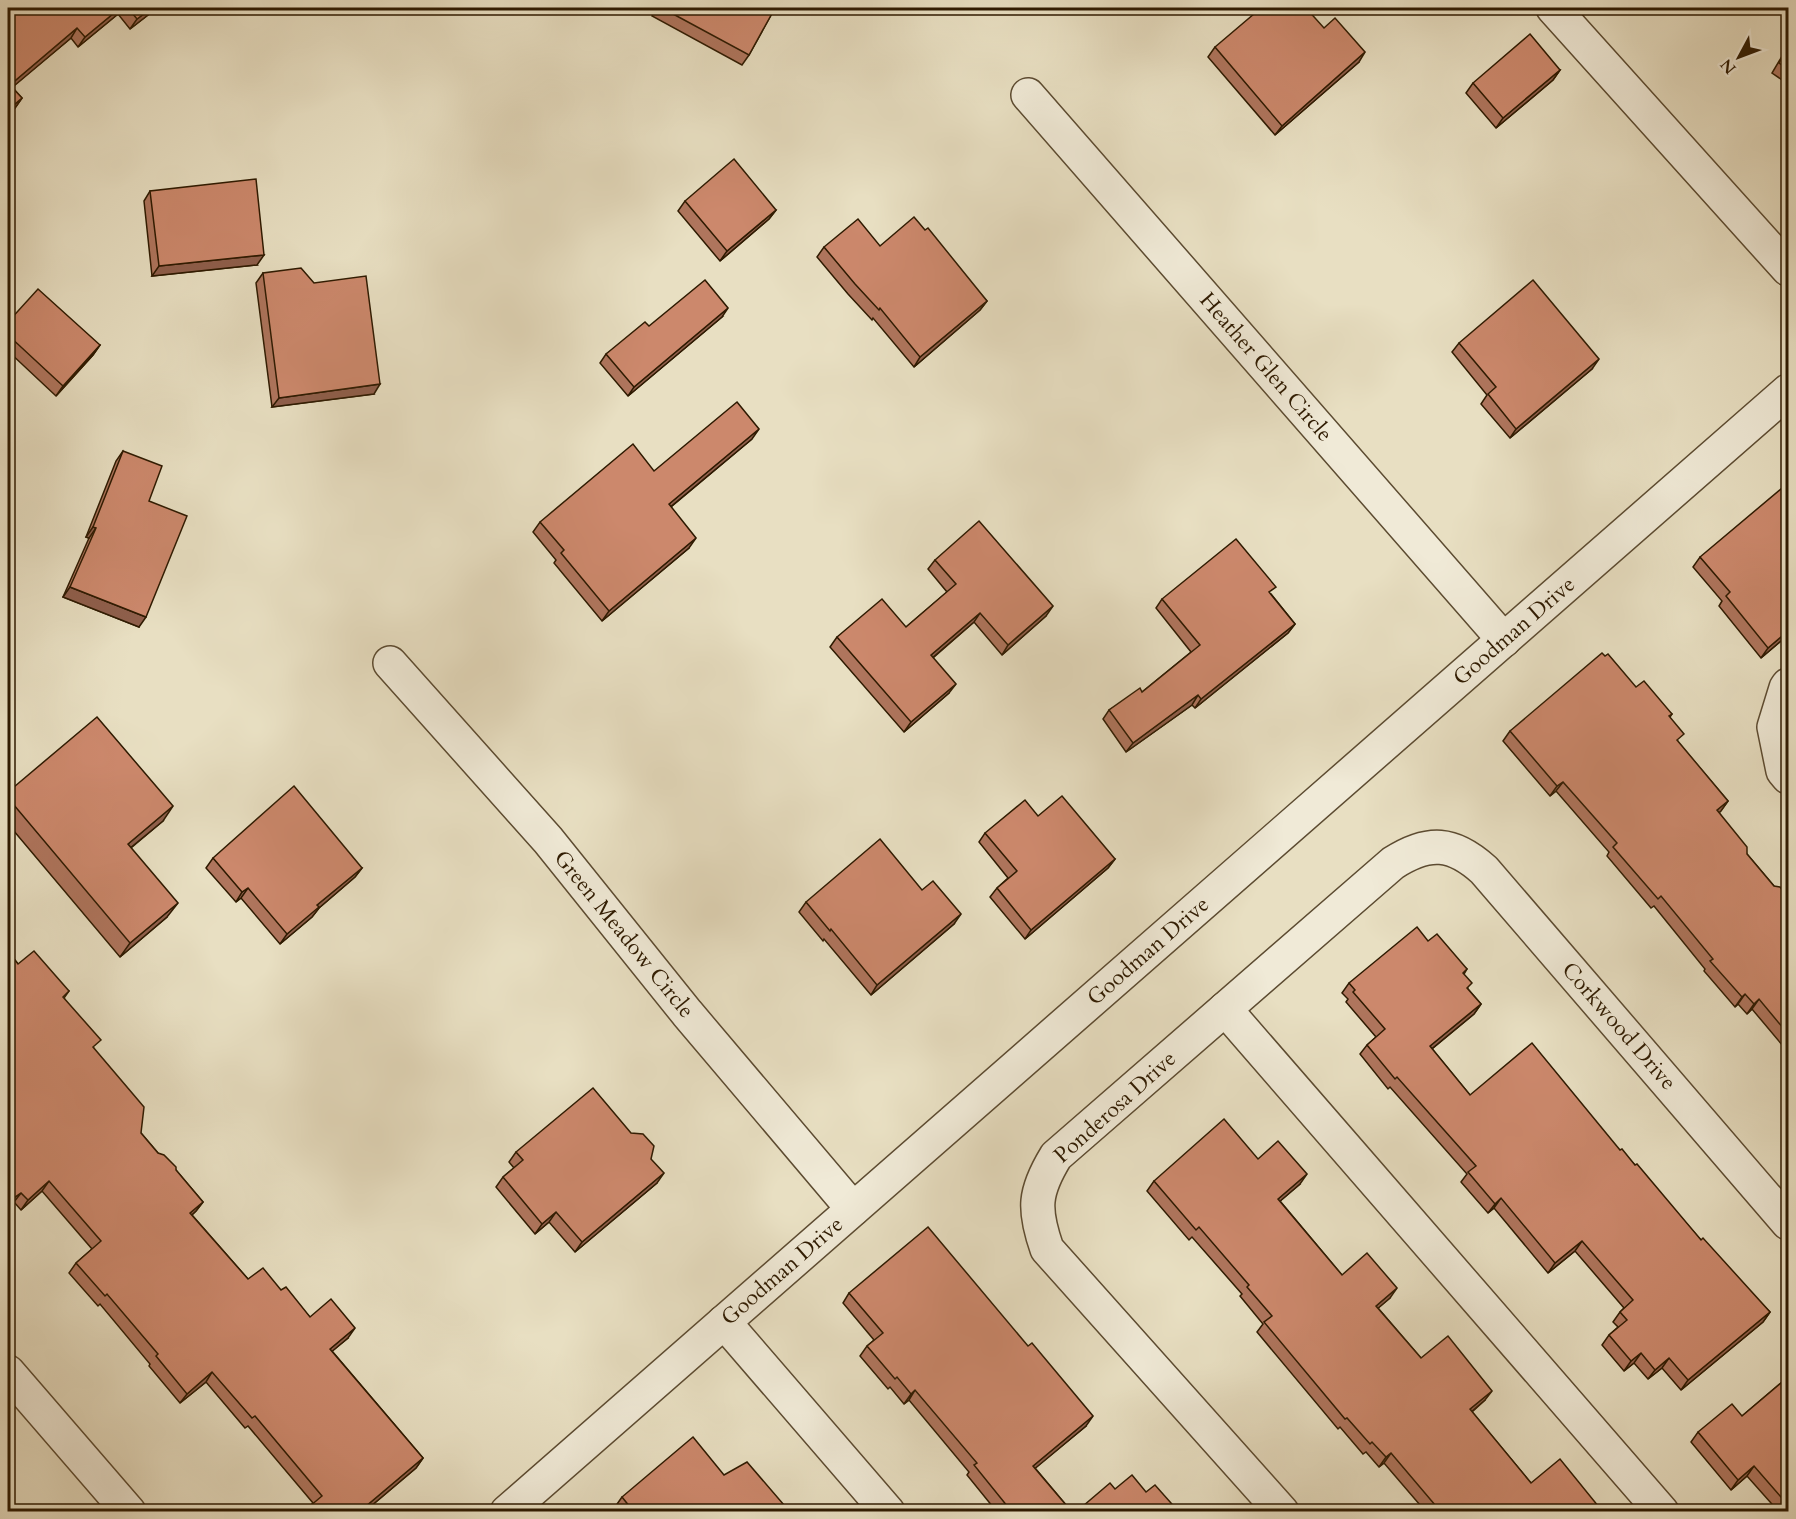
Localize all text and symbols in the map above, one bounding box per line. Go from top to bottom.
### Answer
north arrow [1709,27,1769,87]
text: N [1716,54,1741,79]
street label: Heather Glen Circle [1193,286,1339,448]
street label: Goodman Drive [1447,570,1581,692]
street label: Green Meadow Circle [547,844,701,1024]
street label: Goodman Drive [1081,890,1215,1012]
street label: Corkwood Drive [1555,955,1683,1097]
street label: Ponderosa Drive [1047,1044,1183,1170]
street label: Goodman Drive [715,1210,849,1332]

